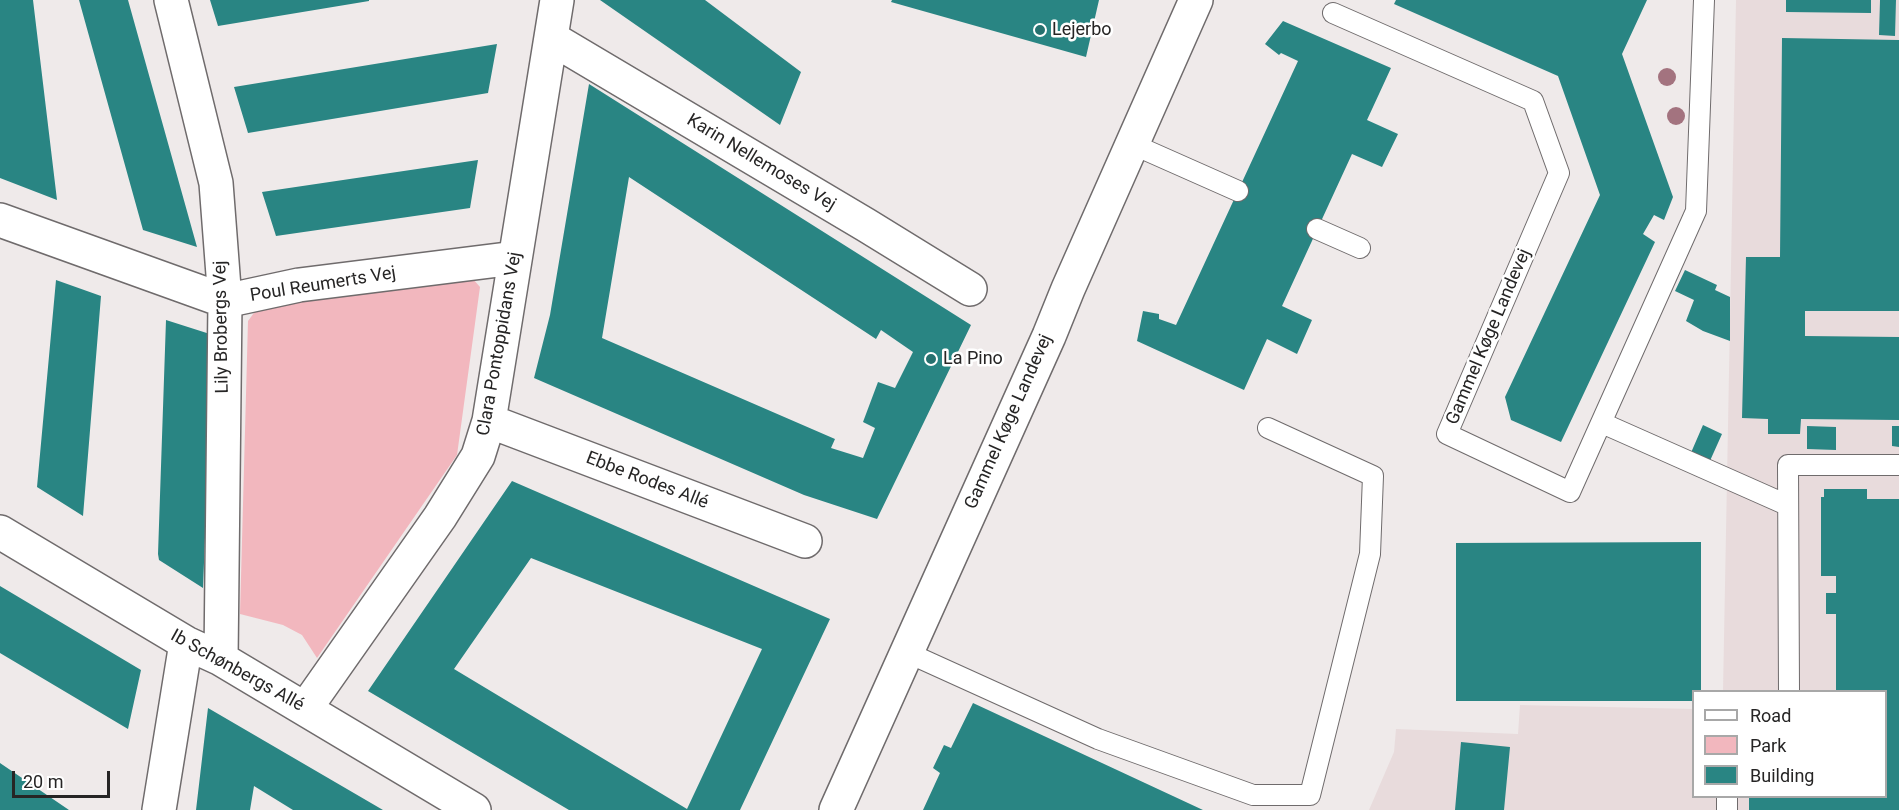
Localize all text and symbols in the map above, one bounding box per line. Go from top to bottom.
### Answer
place label: Lejerbo [1052,19,1112,41]
marker: Lejerbo [1033,23,1047,37]
street label: Karin Nellemoses Vej [682,110,840,216]
street label: Gammel Køge Landevej [1442,246,1536,428]
street label: Clara Pontoppidans Vej [473,250,527,438]
street label: Lily Brobergs Vej [210,260,234,394]
street label: Poul Reumerts Vej [249,263,397,307]
street label: Gammel Køge Landevej [961,331,1057,513]
place label: La Pino [943,348,1003,370]
marker: La Pino [924,352,938,366]
street label: Ebbe Rodes Allé [583,448,711,514]
street label: Ib Schønbergs Allé [167,625,307,717]
legend [1692,690,1887,798]
text: Road [1750,705,1791,726]
text: Park [1750,735,1786,756]
scale bar [15,759,112,797]
text: Building [1750,765,1814,786]
text: 20 m [23,771,63,792]

